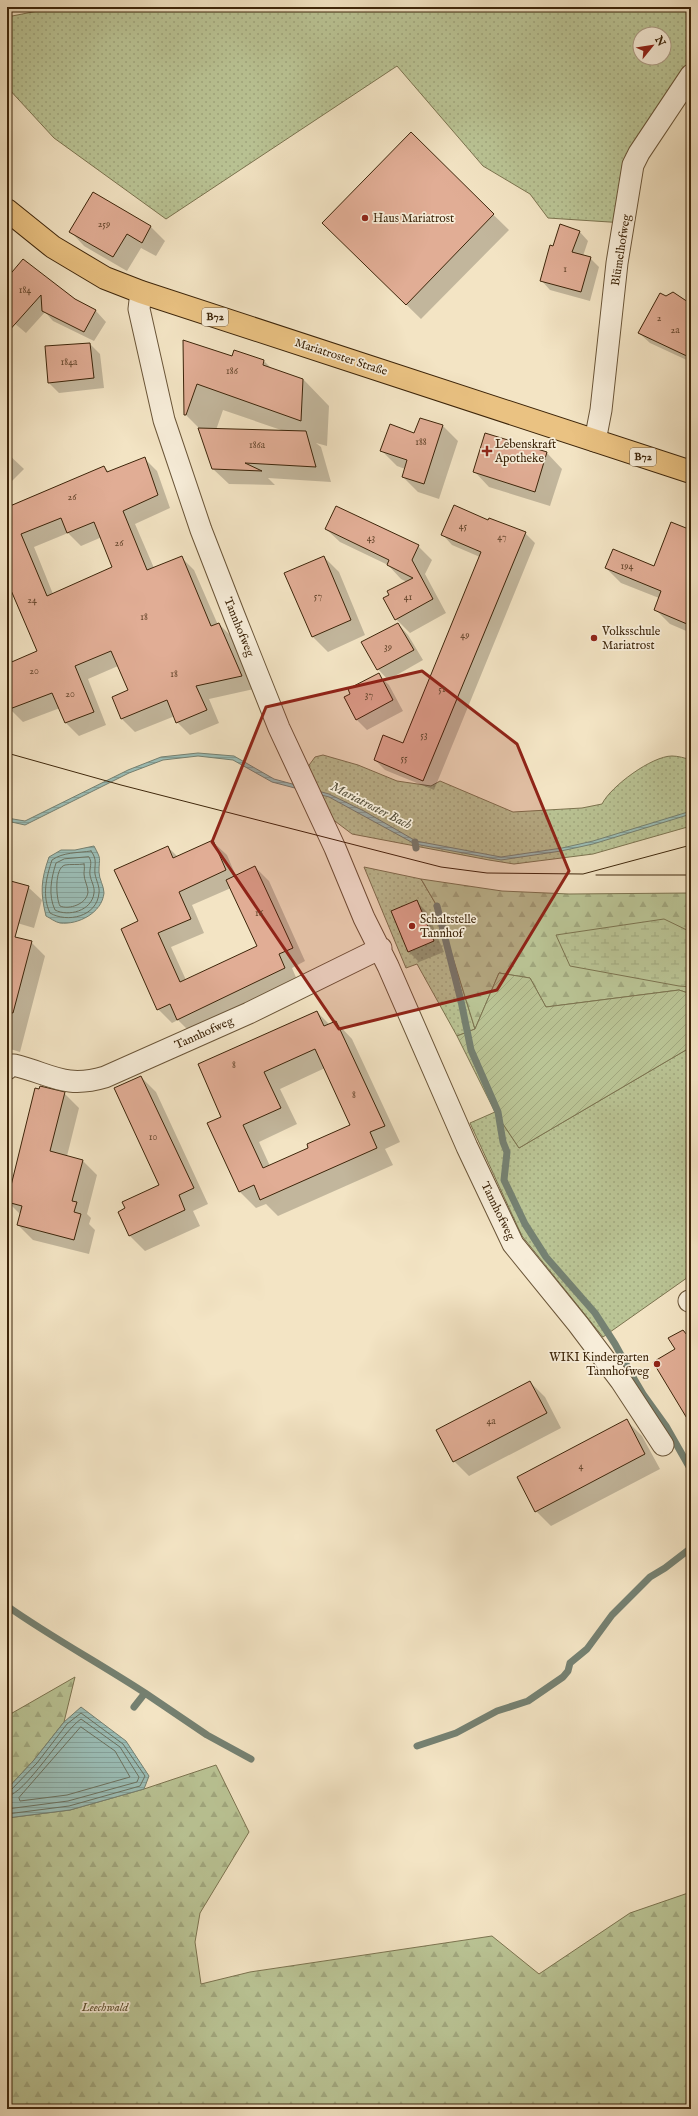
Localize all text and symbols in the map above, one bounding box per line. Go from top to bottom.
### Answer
north arrow [632,26,672,66]
text: N [651,33,668,50]
place label: Haus Mariatrost [373,211,454,226]
marker: Haus Mariatrost [360,213,370,223]
street label: Blümelhofweg [608,213,634,287]
house number: 259 [98,218,110,231]
house number: 1 [563,263,567,276]
house number: 184 [19,284,31,297]
road number: B72 [202,308,228,326]
house number: 2 [657,312,662,325]
house number: 2a [670,324,680,337]
street label: Mariatroster Straße [293,335,390,379]
house number: 184a [61,356,78,369]
house number: 186 [226,365,239,378]
house number: 188 [415,436,427,449]
place label: Lebenskraft Apotheke [494,437,556,467]
house number: 186a [249,439,266,452]
marker: Lebenskraft Apotheke [482,446,492,456]
road number: B72 [630,448,656,466]
house number: 26 [68,491,77,504]
house number: 45 [459,520,468,533]
house number: 47 [497,531,507,544]
house number: 43 [367,532,376,545]
house number: 26 [115,537,124,550]
house number: 194 [621,560,634,573]
house number: 57 [314,590,322,603]
house number: 41 [404,591,413,604]
house number: 24 [27,594,37,607]
street label: Tannhofweg [220,595,258,659]
house number: 18 [140,611,148,624]
place label: Volksschule Mariatrost [601,624,661,653]
house number: 49 [460,629,470,642]
marker: Volksschule Mariatrost [589,633,599,643]
house number: 39 [384,641,392,654]
house number: 20 [29,665,39,678]
house number: 18 [170,668,178,681]
house number: 51 [438,683,446,696]
house number: 20 [65,688,75,701]
house number: 37 [365,689,374,702]
house number: 53 [420,729,428,742]
house number: 55 [400,752,408,765]
water label: Mariatroster Bach [328,778,415,834]
house number: 16 [255,907,264,920]
place label: Schaltstelle Tannhof [420,912,477,941]
marker: Schaltstelle Tannhof [407,921,417,931]
street label: Tannhofweg [172,1013,236,1053]
house number: 8 [232,1059,236,1072]
house number: 8 [352,1089,356,1102]
house number: 10 [149,1131,157,1144]
street label: Tannhofweg [477,1179,519,1243]
place label: WIKI Kindergarten Tannhofweg [549,1350,650,1379]
marker: WIKI Kindergarten Tannhofweg [652,1359,662,1369]
house number: 4a [486,1415,496,1428]
house number: 4 [579,1460,584,1473]
park label: Leechwald [81,2000,130,2015]

